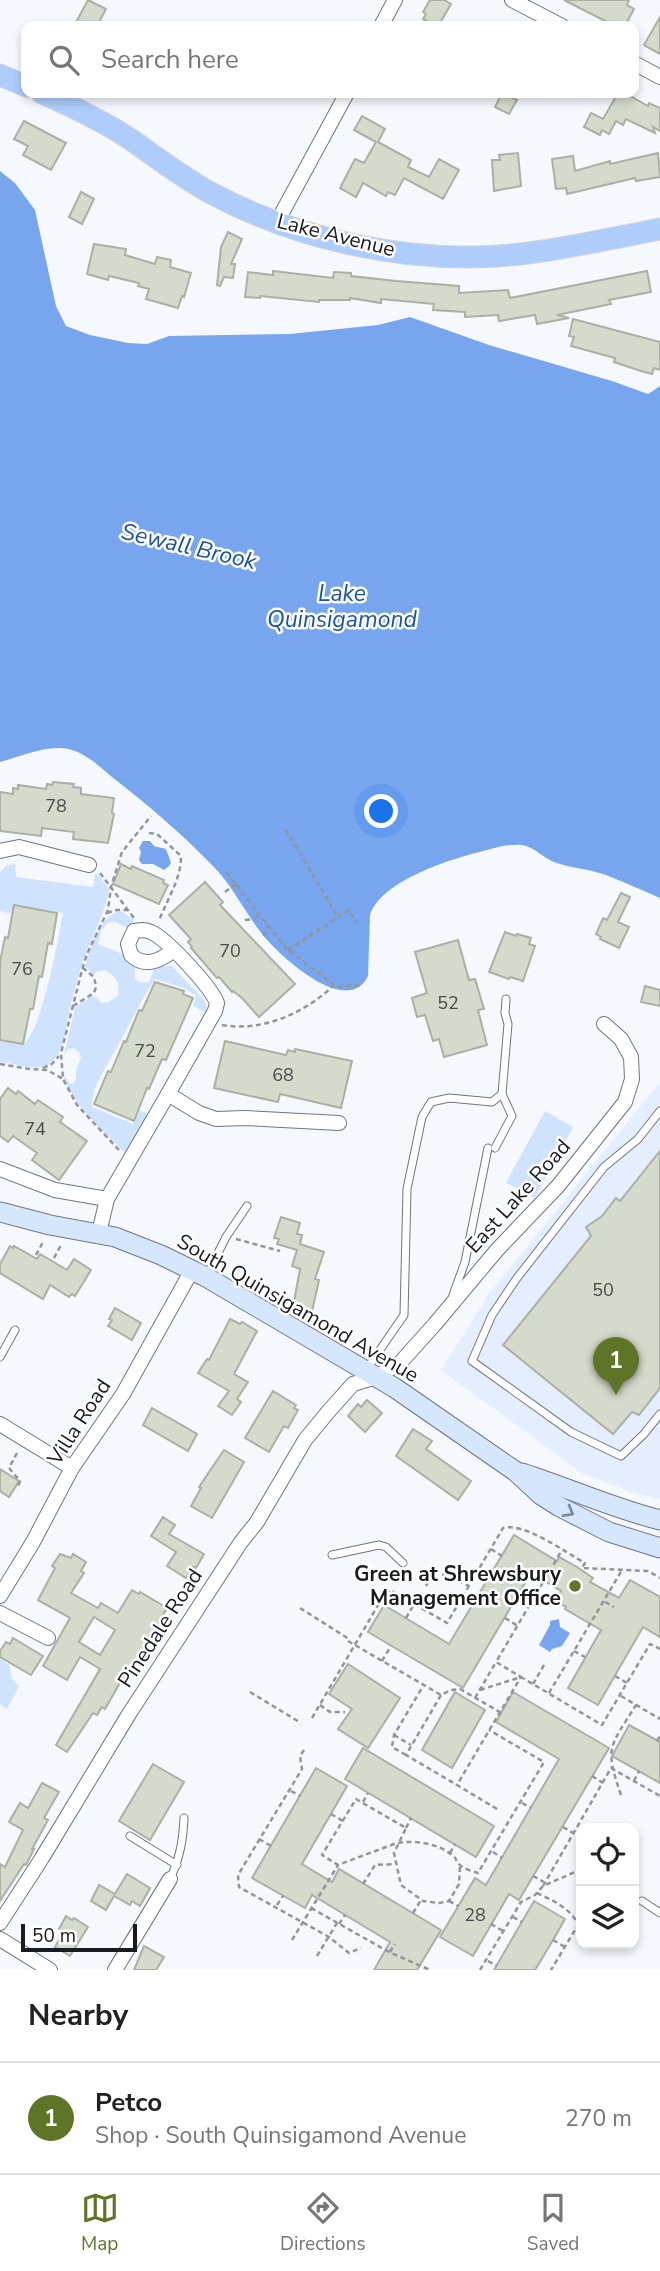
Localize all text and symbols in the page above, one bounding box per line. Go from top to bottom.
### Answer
search box [21,21,639,98]
icon: search [45,41,83,79]
text: Search here [101,42,239,77]
street label: Lake Avenue [274,207,398,263]
water label: Sewall Brook [118,516,260,577]
water label: Lake Quinsigamond [267,578,418,635]
house number: 78 [45,794,67,818]
your location [364,794,398,828]
house number: 70 [219,939,241,963]
house number: 76 [11,957,33,981]
house number: 52 [437,991,459,1015]
house number: 72 [134,1039,156,1063]
house number: 68 [272,1063,294,1087]
house number: 74 [24,1117,46,1141]
street label: East Lake Road [459,1133,577,1259]
street label: South Quinsigamond Avenue [172,1227,424,1389]
house number: 50 [592,1278,614,1302]
pin: 1 [593,1337,639,1395]
street label: Villa Road [40,1374,117,1471]
one-way arrow [562,1504,575,1517]
place label: Green at Shrewsbury Management Office [354,1560,562,1612]
street label: Pinedale Road [111,1563,209,1693]
marker: Green at Shrewsbury Management Office [567,1578,583,1594]
map controls [576,1823,639,1949]
button: locate [576,1823,639,1886]
button: layers [576,1886,639,1949]
house number: 28 [464,1903,486,1927]
scale bar [21,1921,136,1953]
text: 50 m [32,1923,76,1949]
text: Nearby [28,1995,128,2036]
text: Petco [95,2085,162,2120]
text: 1 [44,2103,58,2134]
text: 270 m [565,2103,632,2134]
text: Shop · South Quinsigamond Avenue [95,2120,466,2151]
tab: Map [81,2189,119,2257]
tab: Directions [280,2189,366,2257]
tab: Saved [527,2189,579,2257]

